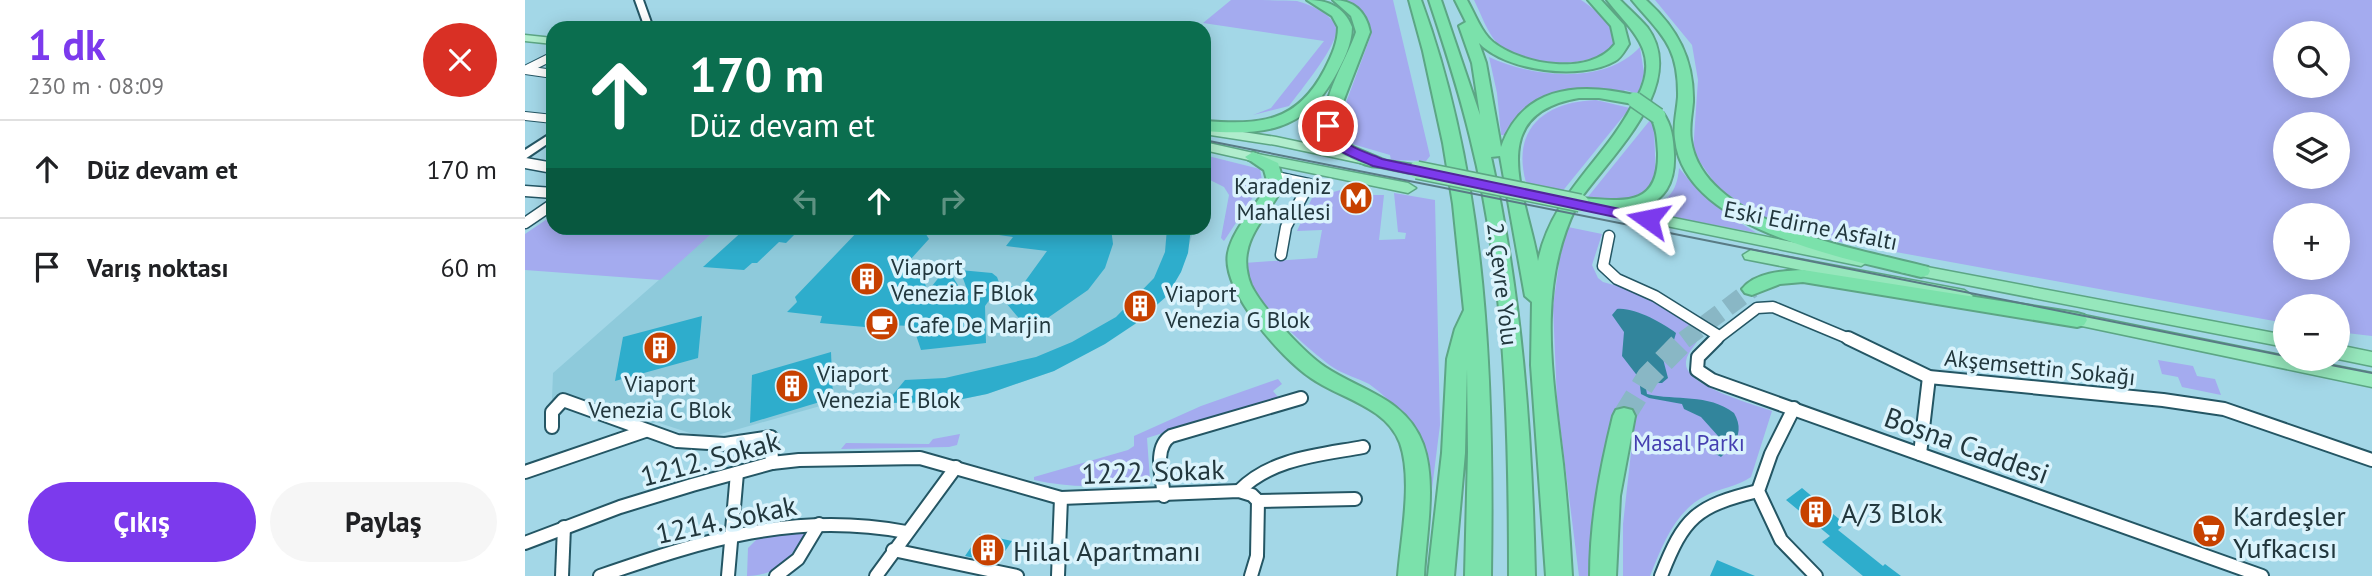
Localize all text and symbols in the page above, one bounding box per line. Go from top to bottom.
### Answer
text: 1 dk [28,17,106,72]
map controls [2273,21,2350,371]
button: search [2273,21,2350,98]
button: close [423,23,497,97]
text: 170 m [689,42,824,106]
icon: ahead [574,49,665,140]
text: 230 m · 08:09 [28,71,164,100]
pin [1298,96,1358,156]
text: Düz devam et [689,104,875,146]
icon: arrive [1309,107,1347,145]
button: layers [2273,112,2350,189]
icon: ahead [28,150,66,188]
text: Düz devam et [87,153,237,186]
text: 170 m [426,153,497,186]
place label: Karadeniz Mahallesi [1234,171,1331,226]
metro station icon: Karadeniz Mahallesi [1337,179,1375,217]
icon: left [787,182,825,220]
icon: ahead [860,182,898,220]
icon: right [933,182,971,220]
position arrow [1611,182,1685,256]
street label: Eski Edirne Asfaltı [1722,194,1900,256]
button: + [2273,203,2350,280]
street label: 2. Çevre Yolu [1481,221,1525,347]
icon: arrive [28,248,66,286]
text: Varış noktası [87,251,229,284]
text: 60 m [441,251,497,284]
place label: Viaport Venezia F Blok [890,252,1034,307]
building icon: Viaport Venezia F Blok [848,260,886,298]
place label: Viaport Venezia G Blok [1164,279,1310,334]
building icon: Viaport Venezia G Blok [1121,287,1159,325]
button: − [2273,294,2350,371]
cafe icon: Cafe De Marjin [863,305,901,343]
place label: Cafe De Marjin [907,310,1051,339]
building icon: Viaport Venezia C Blok [641,329,679,367]
street label: Akşemsettin Sokağı [1943,343,2137,391]
place label: Viaport Venezia E Blok [816,359,960,414]
building icon: Viaport Venezia E Blok [773,367,811,405]
place label: Viaport Venezia C Blok [587,369,732,424]
street label: Bosna Caddesi [1879,398,2055,492]
street label: 1212. Sokak [636,421,784,494]
park label: Masal Parkı [1633,428,1745,457]
street label: 1222. Sokak [1081,450,1226,492]
button: Çıkış [28,482,256,562]
button: Paylaş [270,482,497,562]
street label: 1214. Sokak [652,486,800,552]
building icon: A/3 Blok [1797,493,1835,531]
place label: A/3 Blok [1841,494,1944,531]
place label: Kardeşler Yufkacısı [2233,497,2346,566]
supermarket icon: Kardeşler Yufkacısı [2190,512,2228,550]
building icon: Hilal Apartmanı [969,531,1007,569]
place label: Hilal Apartmanı [1013,532,1201,569]

